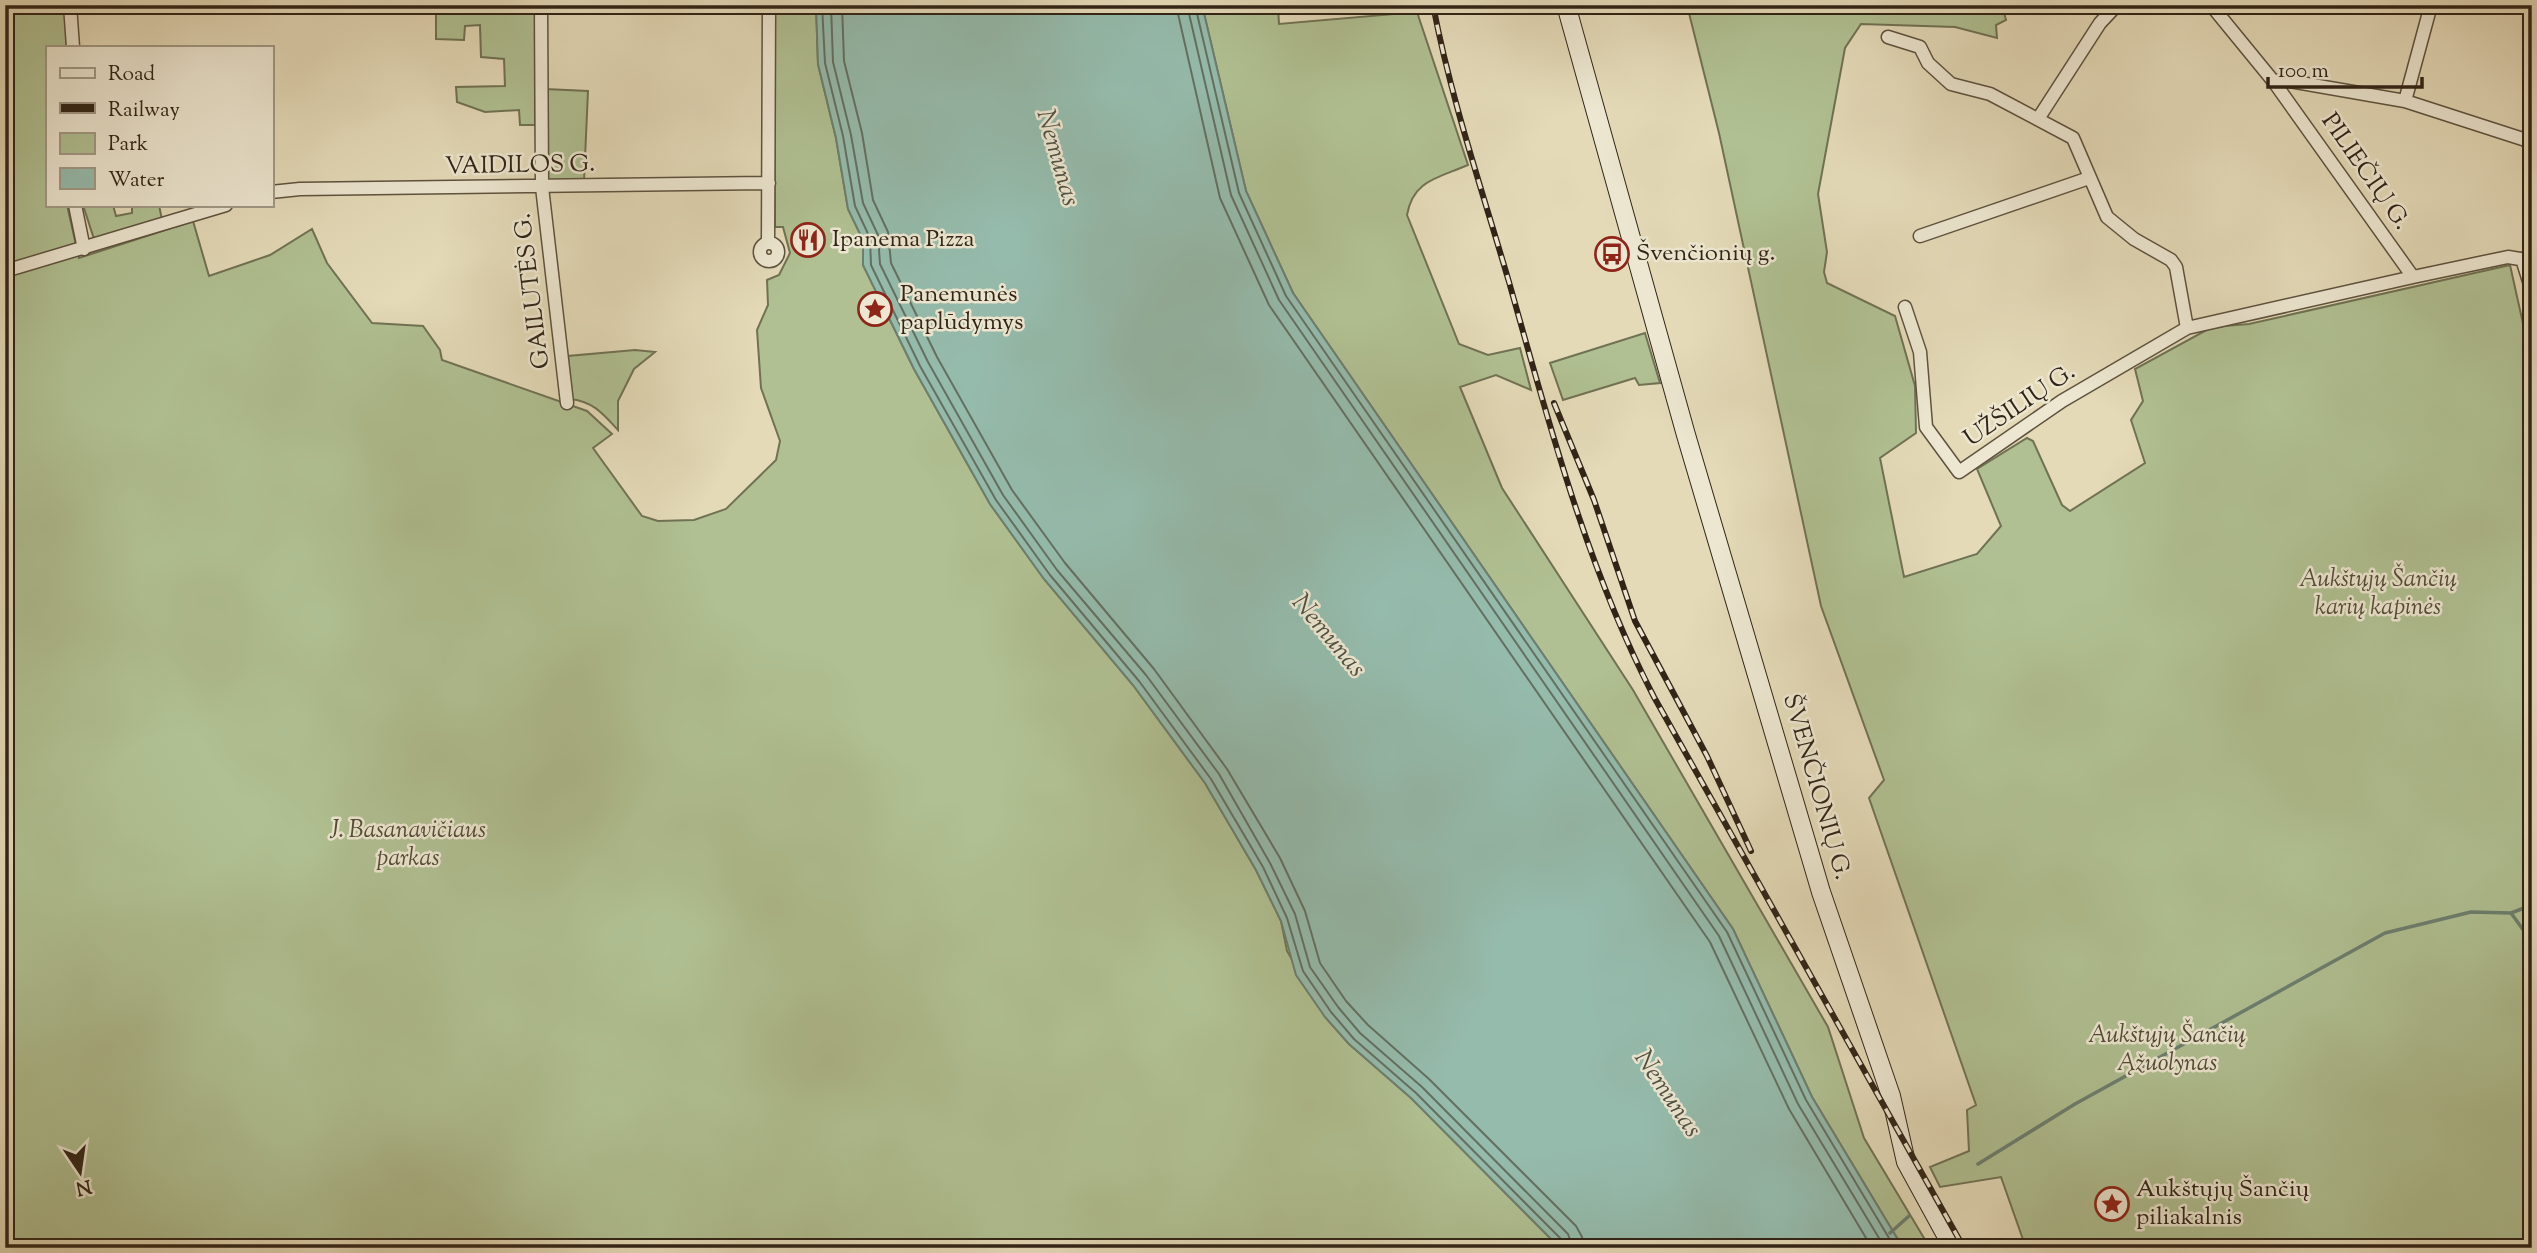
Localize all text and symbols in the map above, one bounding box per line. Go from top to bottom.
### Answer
legend [46,46,273,206]
scale bar [2268,46,2422,90]
text: 100 m [2278,57,2329,87]
text: Road [108,60,155,90]
text: Railway [108,96,180,126]
water label: Nemunas [1026,105,1088,211]
street label: PILIEČIŲ G. [2312,107,2418,237]
text: Park [108,130,149,160]
street label: VAIDILOS G. [445,148,595,184]
text: Water [108,166,165,196]
street label: GAILUTĖS G. [507,211,559,371]
restaurant icon: Ipanema Pizza [789,221,827,259]
place label: Ipanema Pizza [832,223,975,257]
bus stop icon: Švenčionių g. [1593,235,1631,273]
place label: Švenčionių g. [1636,237,1776,271]
place label: Panemunės paplūdymys [900,278,1023,340]
place icon: Panemunės paplūdymys [856,290,894,328]
street label: UŽŠILIŲ G. [1957,356,2083,456]
park label: Aukštųjų Šančių karių kapinės [2299,562,2457,625]
water label: Nemunas [1282,586,1374,686]
street label: ŠVENČIONIŲ G. [1773,690,1859,884]
park label: J. Basanavičiaus parkas [329,814,486,876]
park label: Aukštųjų Šančių Ąžuolynas [2088,1018,2246,1081]
water label: Nemunas [1624,1043,1710,1145]
north arrow [46,1138,116,1208]
text: N [73,1171,94,1201]
place label: Aukštųjų Šančių piliakalnis [2136,1173,2310,1235]
place icon: Aukštųjų Šančių piliakalnis [2093,1185,2131,1223]

